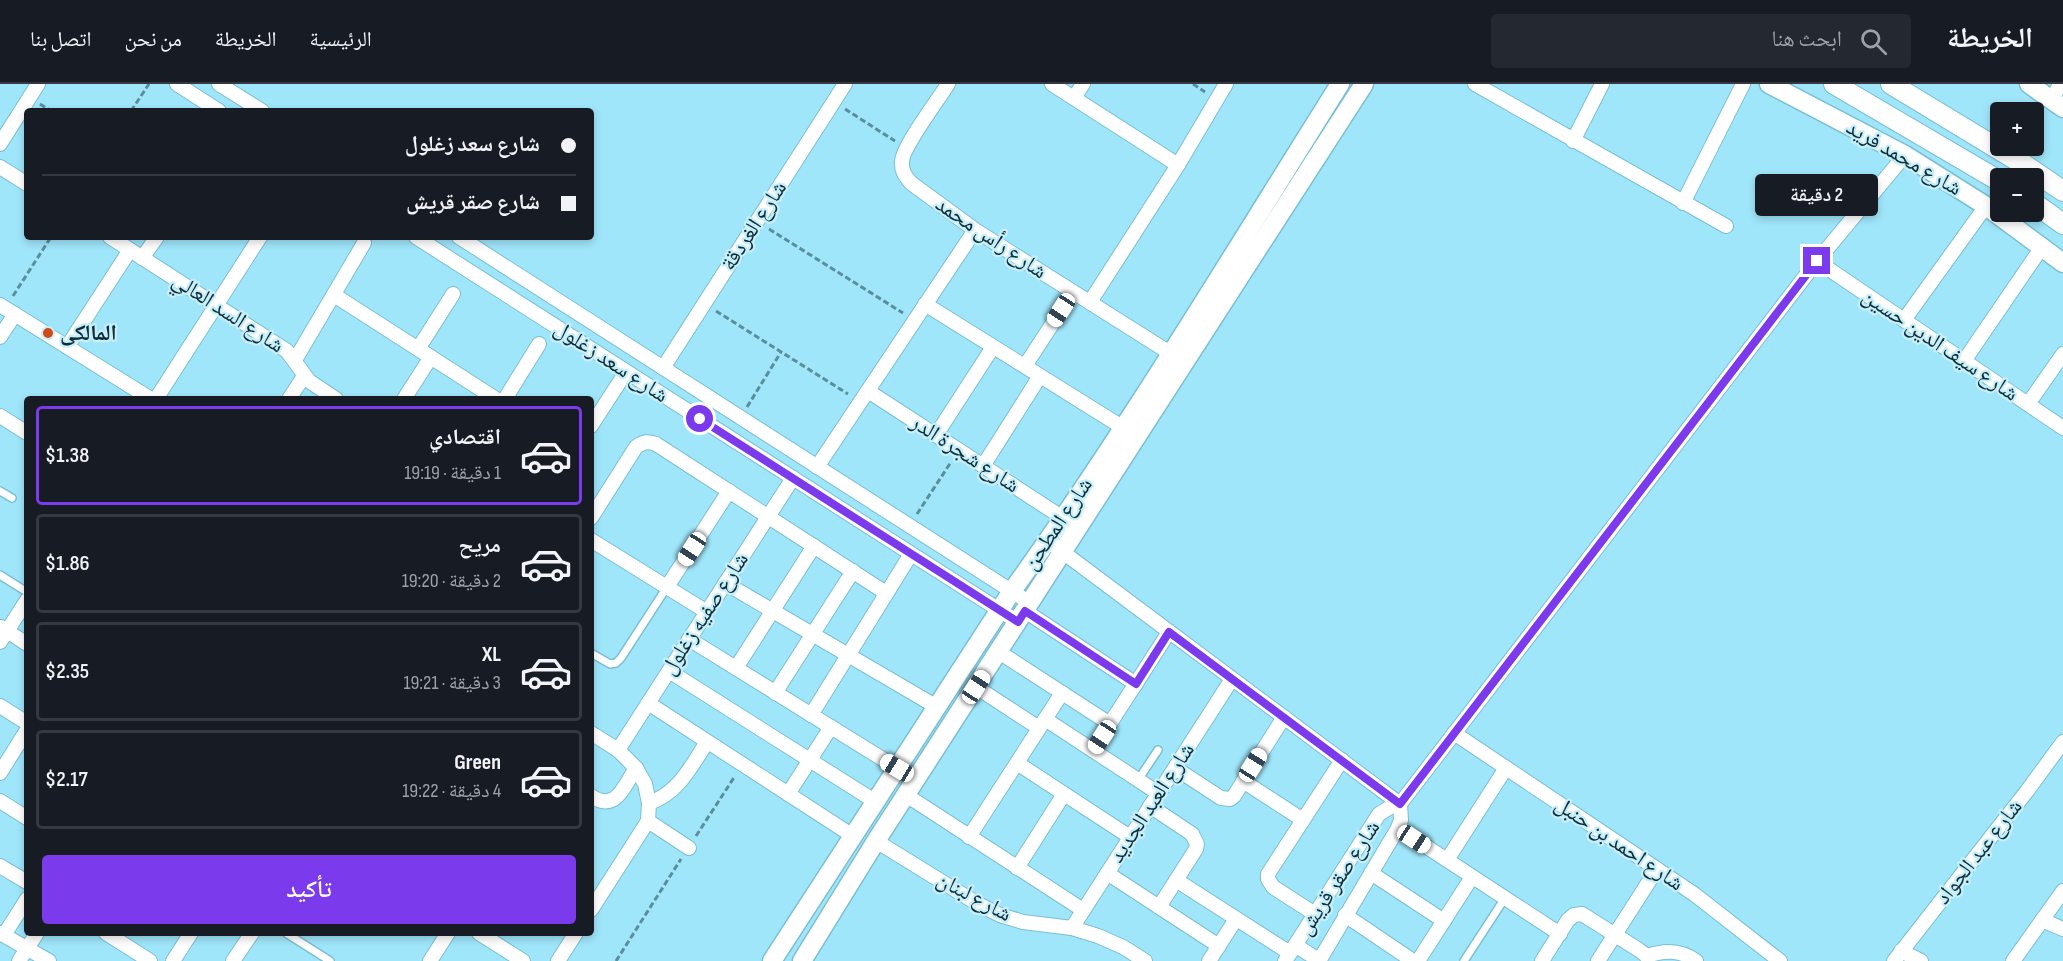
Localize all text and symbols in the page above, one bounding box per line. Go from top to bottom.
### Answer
search box [1491,14,1911,68]
text: الخريطة [1947,22,2033,55]
icon: search [1857,25,1890,58]
text: ابحث هنا [1772,26,1842,53]
text: اتصل بنا [30,27,92,52]
text: من نحن [125,27,182,52]
text: الخريطة [215,27,277,52]
text: الرئيسية [310,27,372,52]
map controls [1990,102,2044,222]
button: + [1990,102,2044,156]
street label: شارع محمد فريد [1841,114,1967,202]
text: شارع سعد زغلول [405,131,540,158]
button: − [1990,168,2044,222]
callout: 2 دقيقة [1756,174,1878,216]
street label: شارع الغردقة [715,176,793,276]
text: 2 دقيقة [1790,183,1843,207]
text: شارع صقر قريش [406,189,540,216]
street label: شارع رأس محمد [930,190,1052,285]
route end [1803,247,1830,274]
street label: شارع السد العالي [166,267,289,361]
street label: شارع سيف الدين حسين [1857,283,2023,407]
car [1044,290,1078,330]
street label: شارع سعد زغلول [549,315,673,409]
place label: المالكى [60,320,117,347]
marker: المالكى [41,326,55,340]
route start [686,405,713,432]
street label: شارع شجرة الدر [905,408,1025,499]
text: اقتصادي [429,424,501,451]
icon: car [519,429,573,483]
text: $1.38 [45,442,89,469]
text: 1 دقيقة · 19:19 [404,461,501,485]
street label: شارع المطحن [1017,473,1099,575]
car [675,529,709,569]
text: مريح [458,532,501,559]
icon: car [519,537,573,591]
street label: شارع صفيه زغلول [655,548,755,680]
text: $1.86 [45,550,90,577]
text: 2 دقيقة · 19:20 [402,569,501,593]
text: XL [482,641,501,668]
icon: car [519,645,573,699]
text: $2.35 [45,658,89,685]
car [959,667,993,707]
text: 3 دقيقة · 19:21 [403,671,501,695]
car [1085,717,1119,757]
street label: شارع العبد الجديد [1103,738,1201,868]
car [1236,745,1270,785]
text: Green [454,749,501,776]
car [877,751,917,785]
icon: car [519,753,573,807]
text: $2.17 [45,766,88,793]
text: 4 دقيقة · 19:22 [402,779,501,803]
street label: شارع احمد بن حنبل [1549,791,1689,897]
street label: شارع عبد الجواد [1930,794,2028,910]
street label: شارع صقر قريش [1292,815,1386,941]
car [1394,822,1434,856]
button: تأكيد [42,855,576,924]
street label: شارع لبنان [932,866,1016,928]

